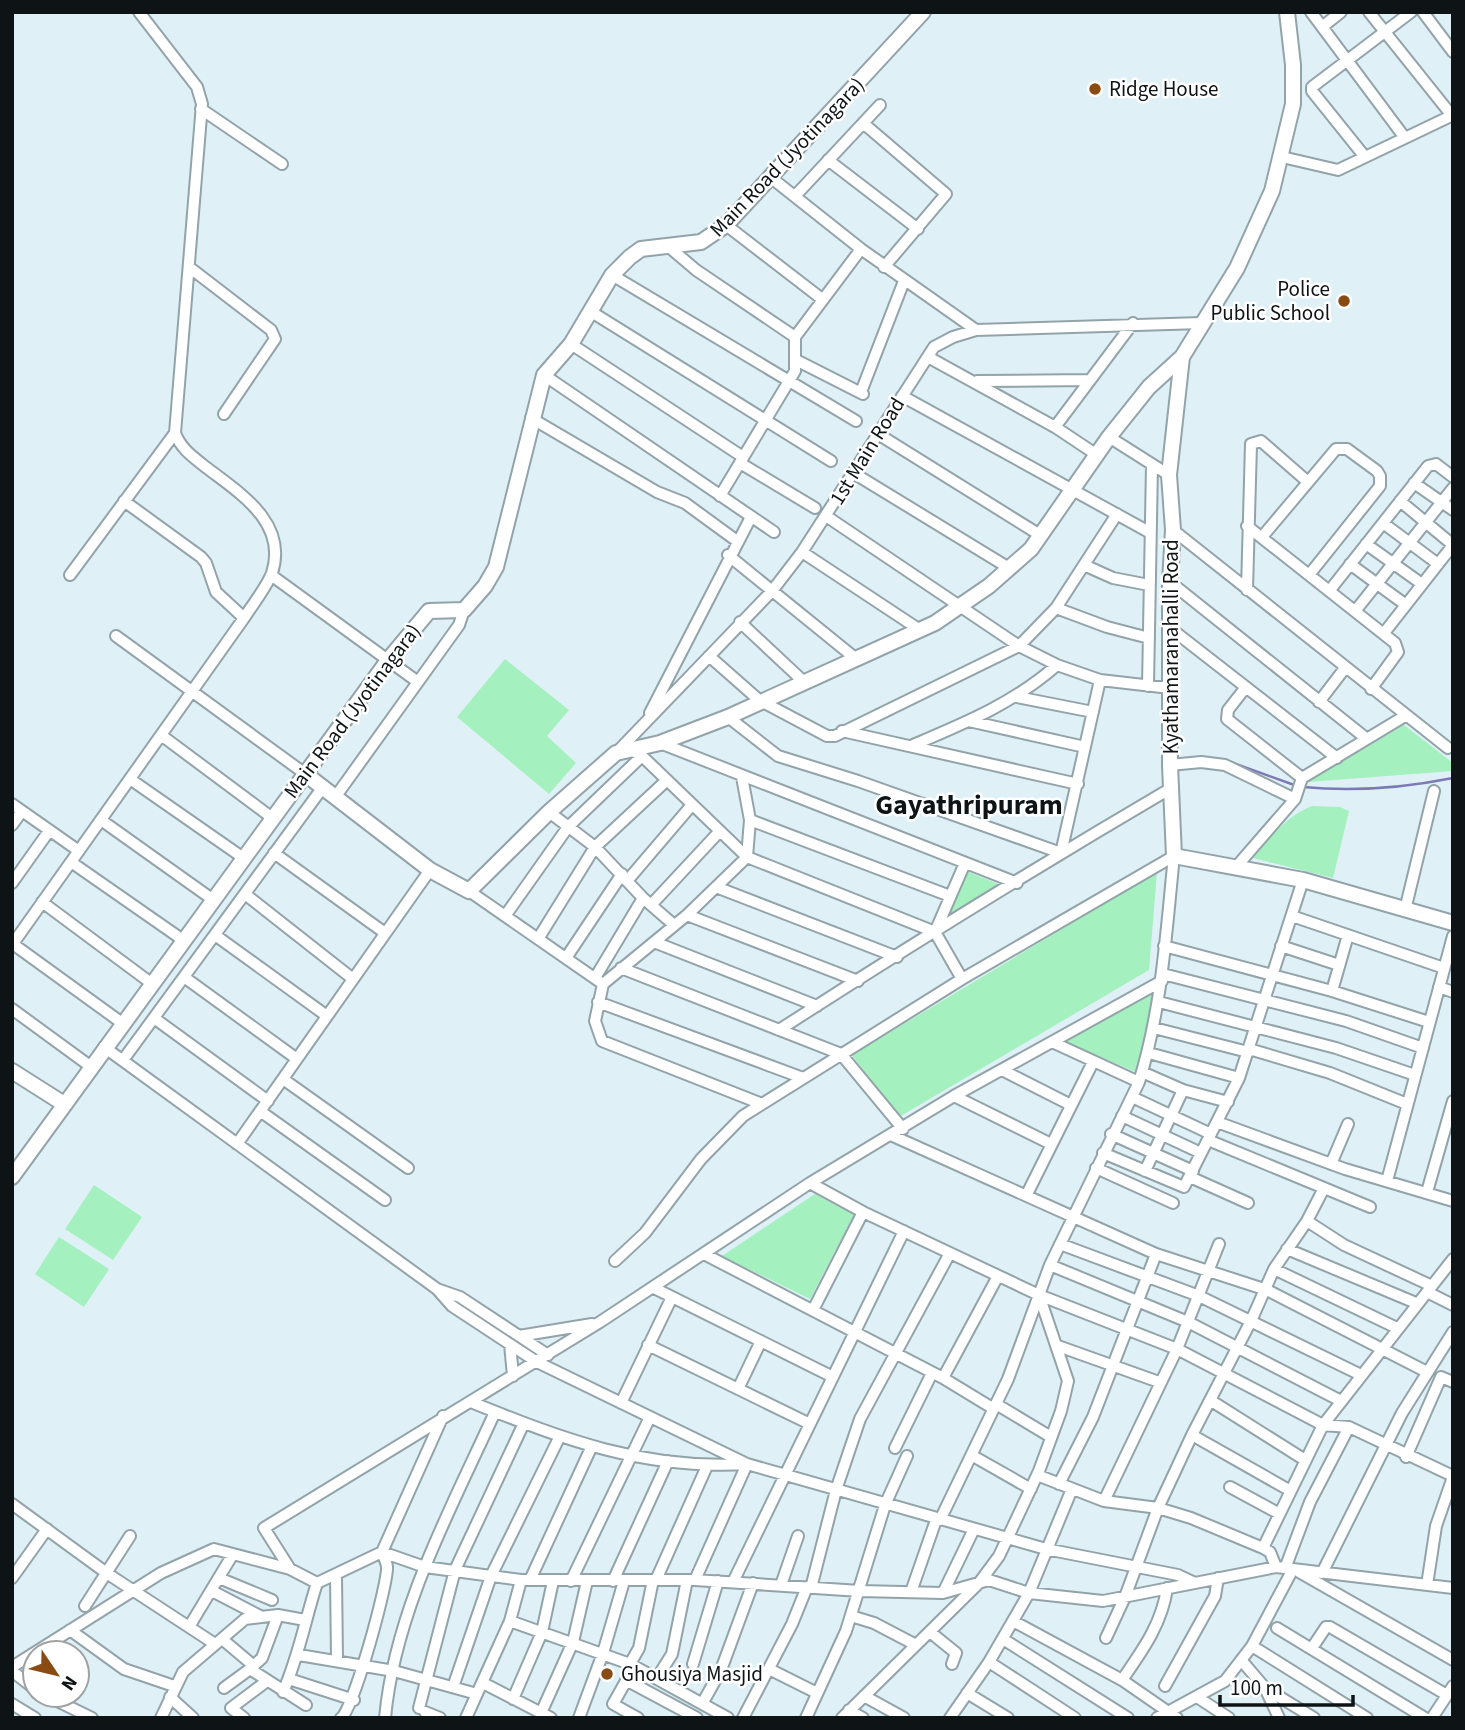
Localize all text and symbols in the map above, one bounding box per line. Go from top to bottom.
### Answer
street label: Main Road (Jyotinagara) [703,70,871,244]
place label: Ridge House [1109,74,1218,104]
marker: Ridge House [1087,81,1103,97]
place label: Police Public School [1210,274,1330,328]
marker: Police Public School [1336,293,1352,309]
street label: 1st Main Road [822,391,912,511]
street label: Kyathamaranahalli Road [1156,539,1186,755]
street label: Main Road (Jyotinagara) [276,617,428,805]
district label: Gayathripuram [875,785,1063,825]
north arrow [21,1639,91,1709]
place label: Ghousiya Masjid [621,1659,763,1689]
scale bar [1220,1664,1353,1708]
marker: Ghousiya Masjid [599,1666,615,1682]
text: N [54,1670,83,1696]
text: 100 m [1230,1673,1283,1703]

